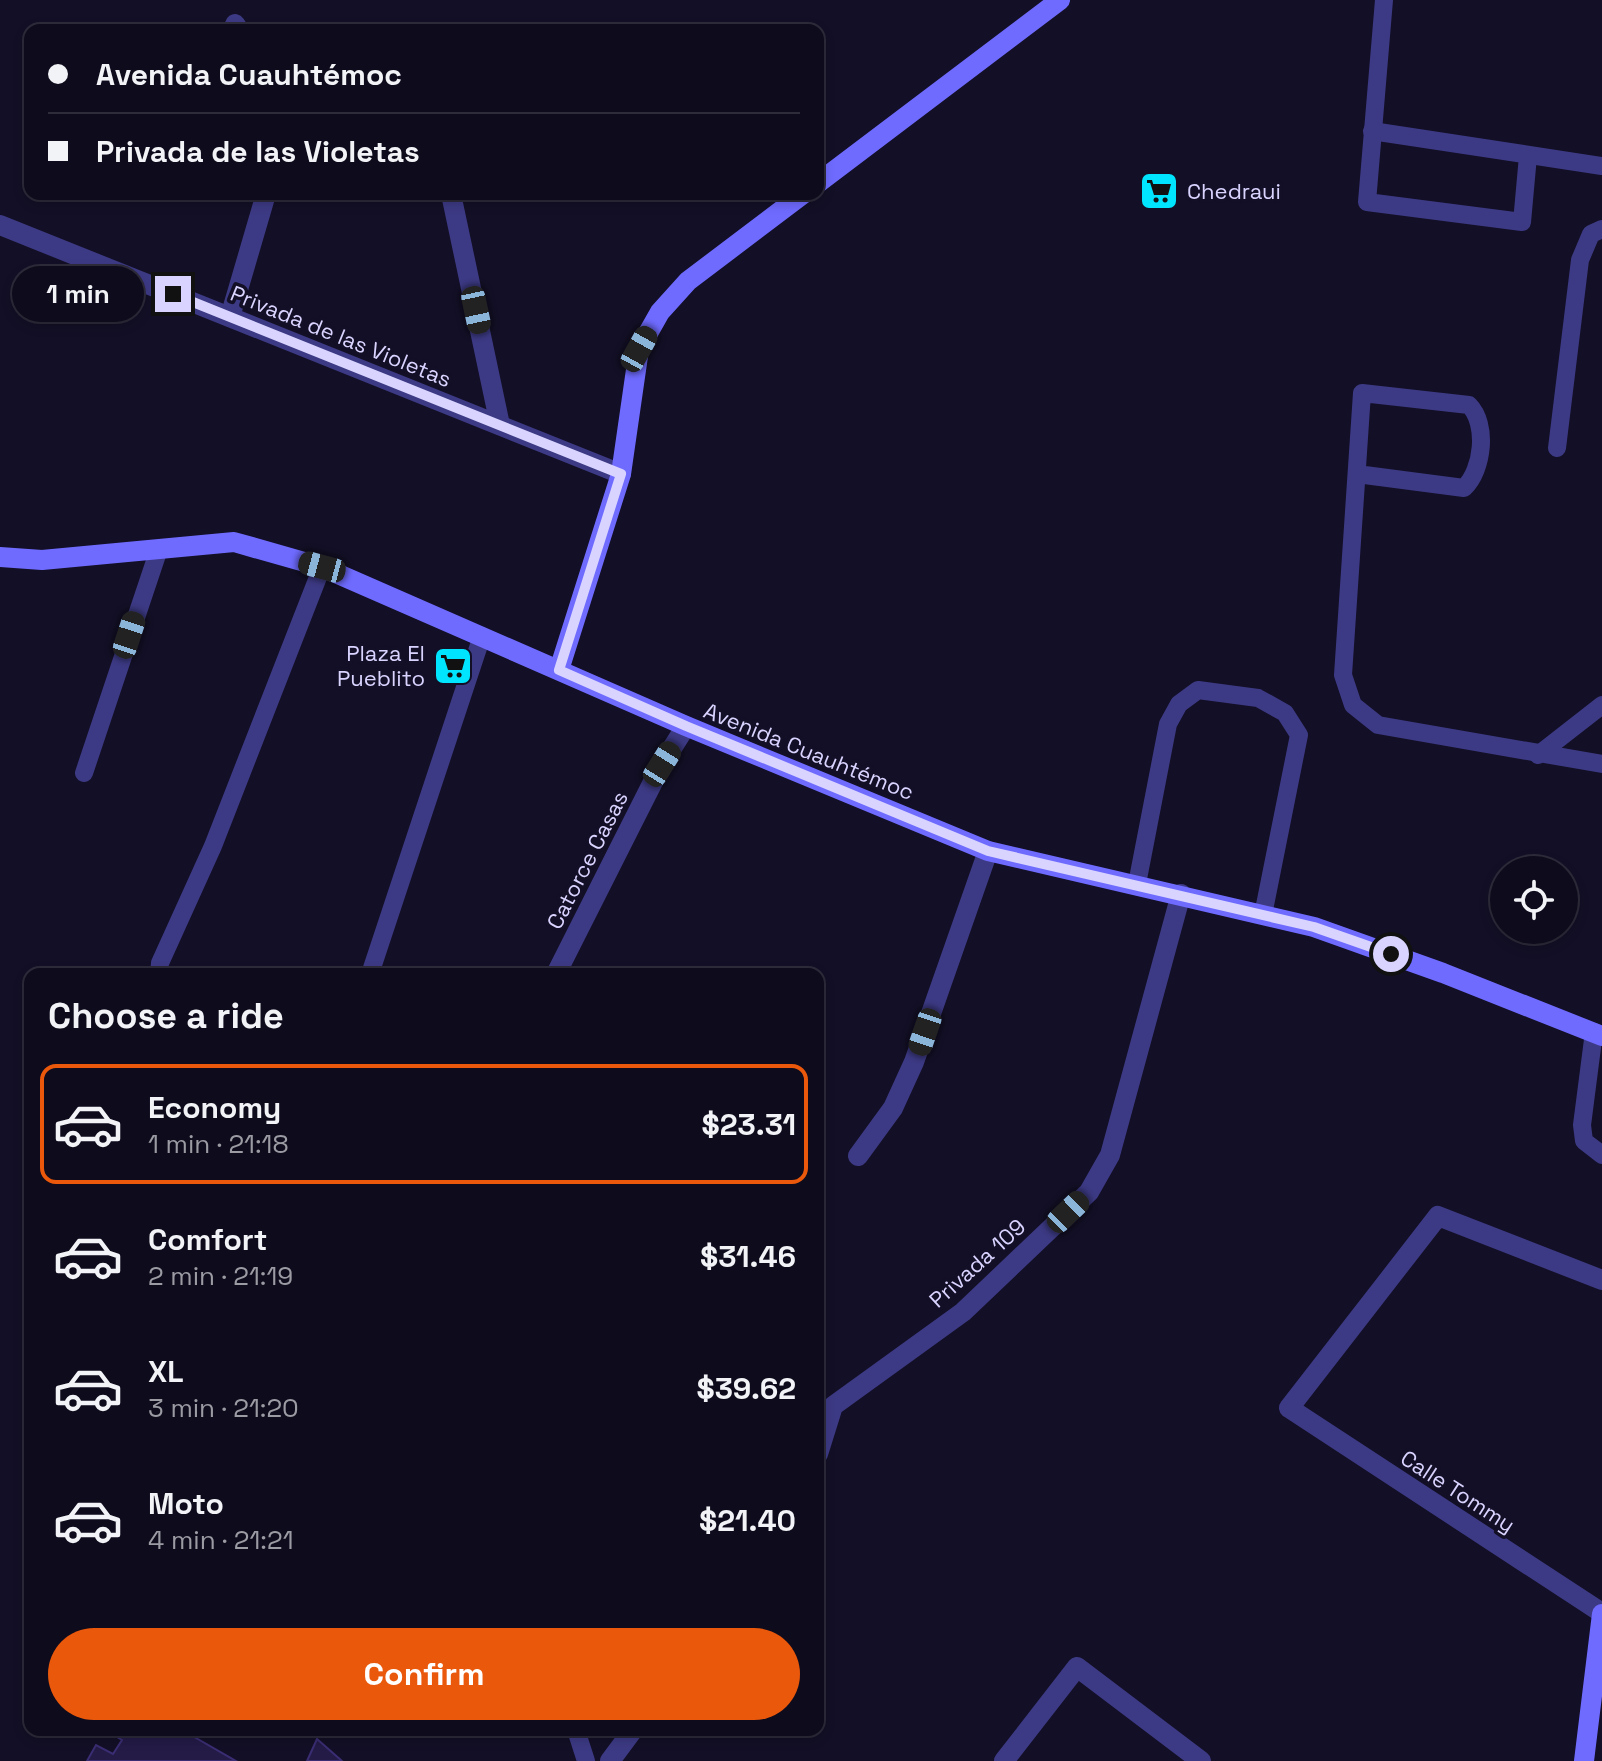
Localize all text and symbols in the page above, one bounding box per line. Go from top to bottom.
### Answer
text: Avenida Cuauhtémoc [96,55,402,94]
text: Privada de las Violetas [96,132,420,171]
supermarket icon: Chedraui [1138,170,1180,212]
place label: Chedraui [1187,177,1281,205]
callout: 1 min [13,266,145,322]
route end [155,276,191,312]
text: 1 min [46,277,110,311]
street label: Privada de las Violetas [226,279,456,393]
car [459,284,493,336]
car [617,322,661,376]
car [296,549,348,585]
car [110,608,148,662]
place label: Plaza El Pueblito [337,639,425,692]
supermarket icon: Plaza El Pueblito [432,645,474,687]
street label: Avenida Cuauhtémoc [700,696,918,806]
car [639,737,685,791]
street label: Catorce Casas [540,786,634,934]
map controls [1490,856,1578,944]
button: locate [1490,856,1578,944]
route start [1373,936,1409,972]
text: Choose a ride [48,993,284,1039]
car [906,1005,944,1059]
icon: car [52,1088,124,1160]
text: Economy [148,1088,281,1127]
text: $23.31 [702,1105,796,1144]
text: 1 min · 21:18 [148,1127,289,1161]
car [1042,1187,1094,1237]
street label: Privada 109 [923,1212,1031,1314]
icon: car [52,1220,124,1292]
text: Comfort [148,1220,267,1259]
text: $31.46 [700,1237,796,1276]
text: 2 min · 21:19 [148,1259,293,1293]
icon: car [52,1352,124,1424]
text: XL [148,1352,184,1391]
text: $39.62 [696,1369,796,1408]
text: 3 min · 21:20 [148,1391,299,1425]
street label: Calle Tommy [1395,1444,1521,1538]
icon: car [52,1484,124,1556]
text: Moto [148,1484,224,1523]
text: $21.40 [699,1501,796,1540]
text: 4 min · 21:21 [148,1523,294,1557]
button: Confirm [48,1628,800,1720]

